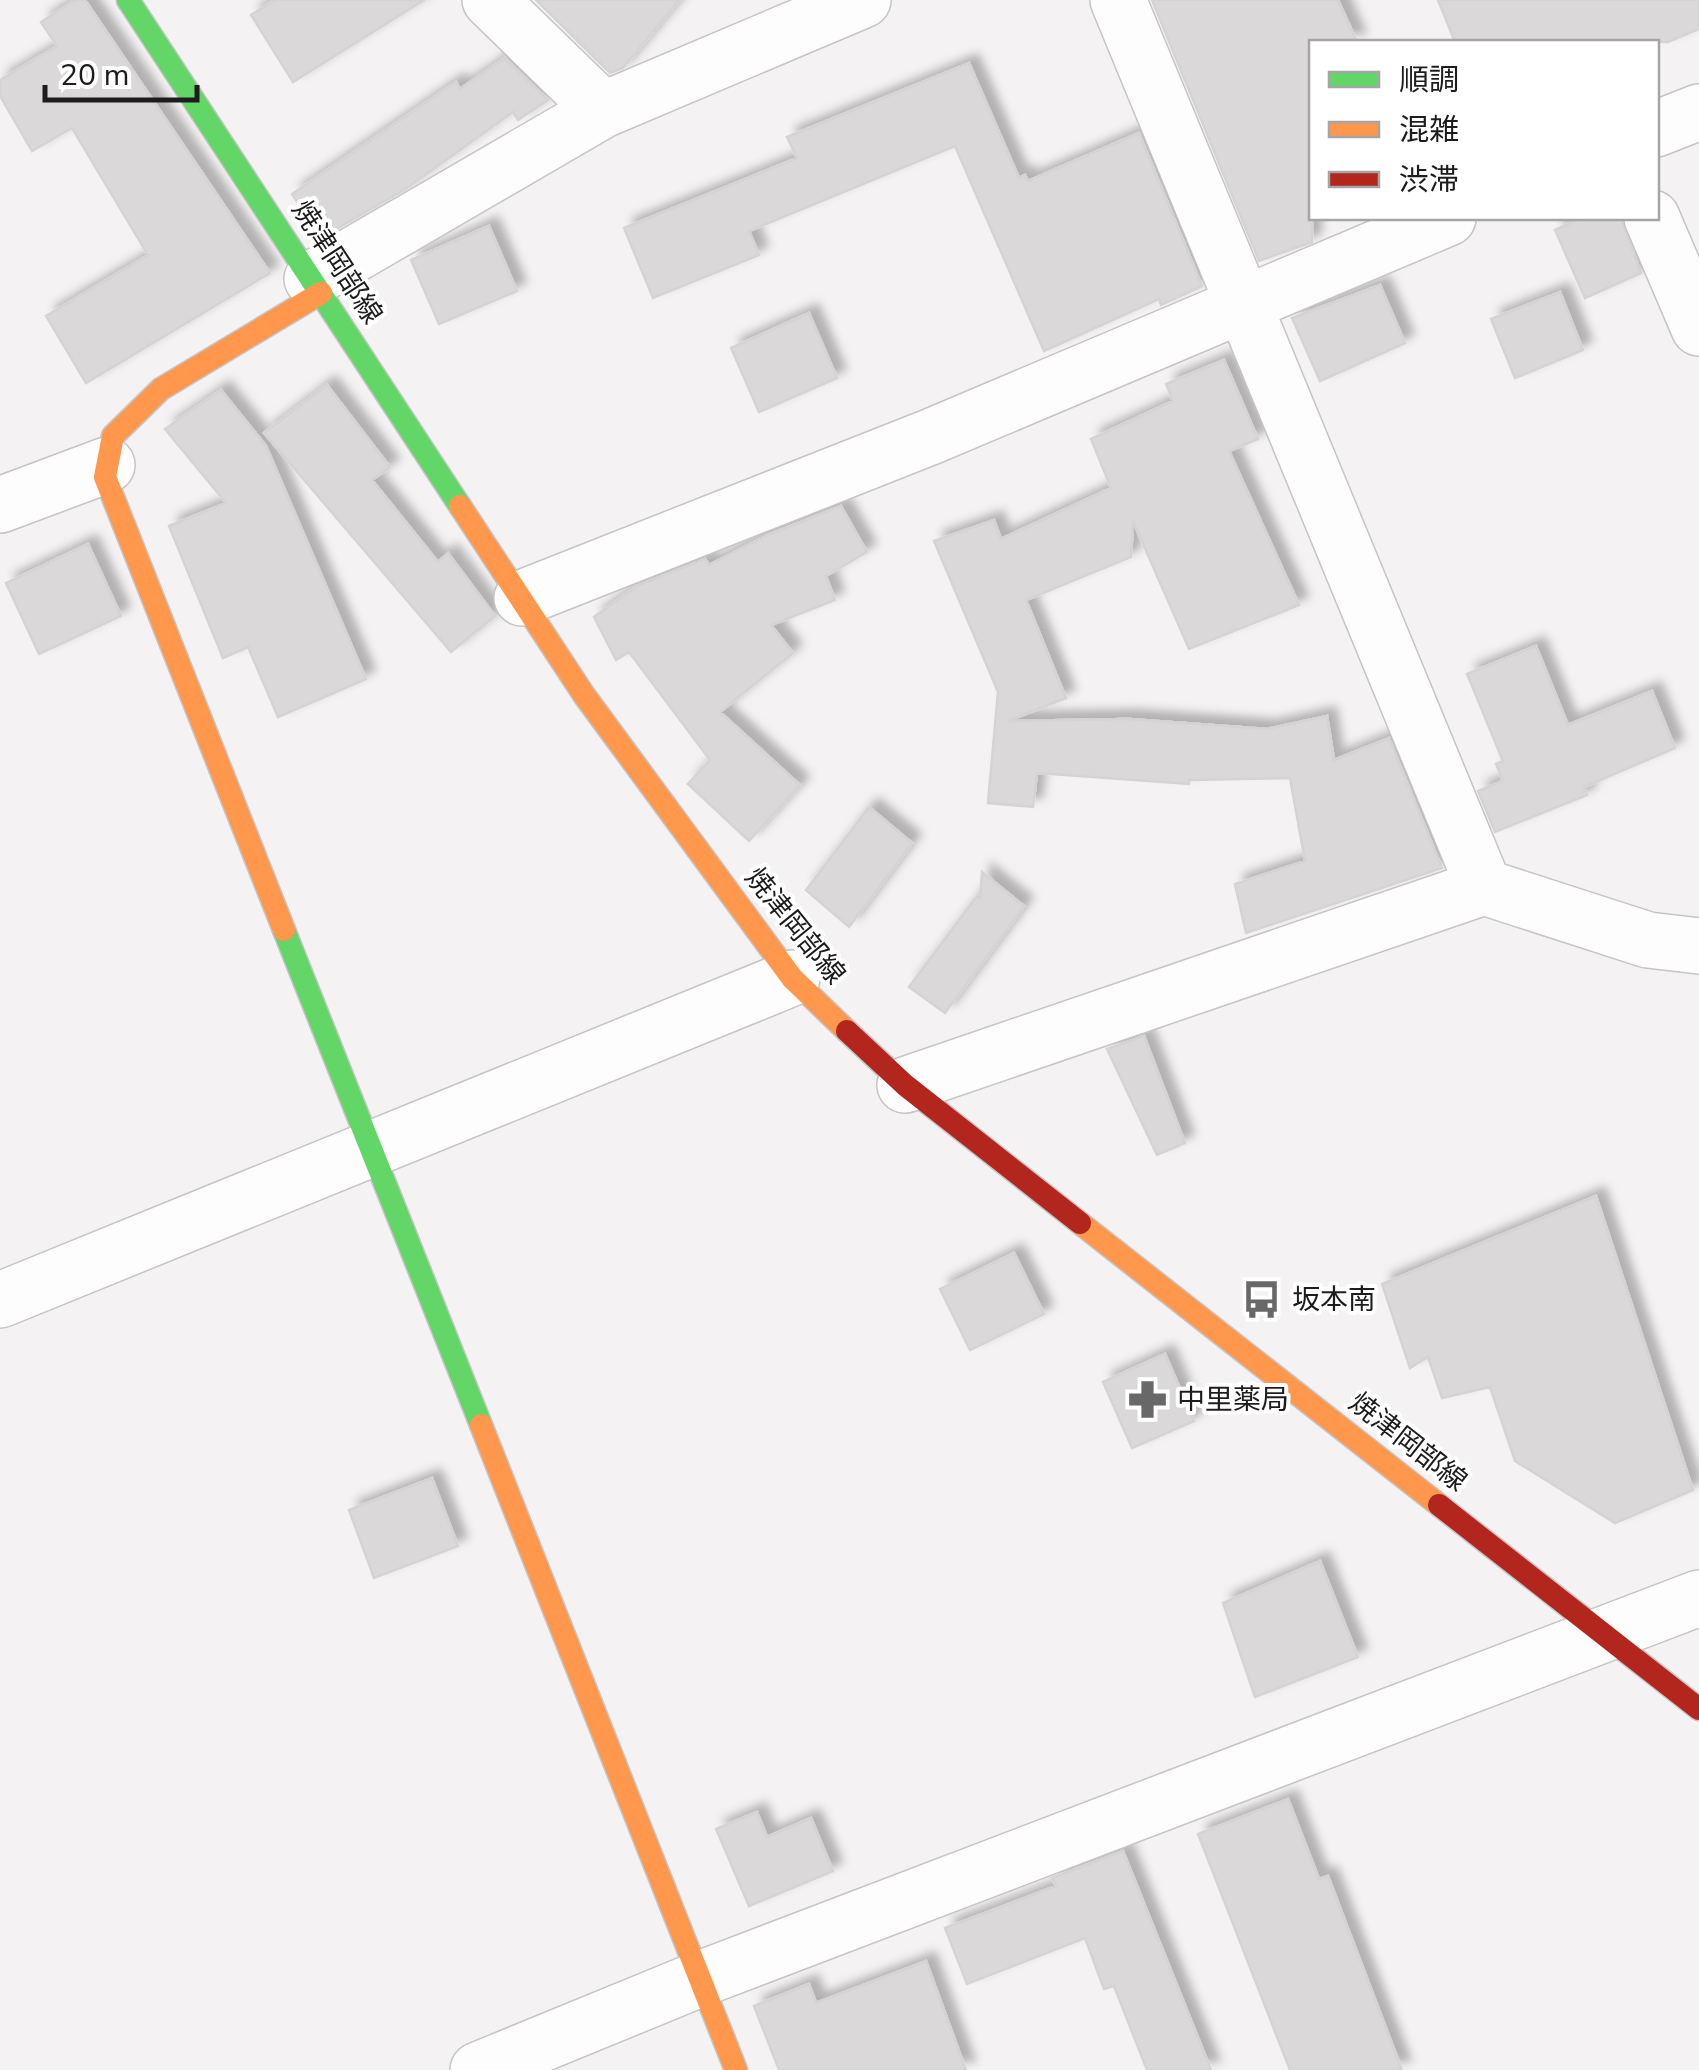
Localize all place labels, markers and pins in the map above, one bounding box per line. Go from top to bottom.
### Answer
bus stop icon: 坂本南 [1241,1279,1283,1321]
place label: 坂本南 [1292,1281,1376,1319]
pharmacy icon: 中里薬局 [1126,1379,1168,1421]
place label: 中里薬局 [1177,1381,1289,1419]

